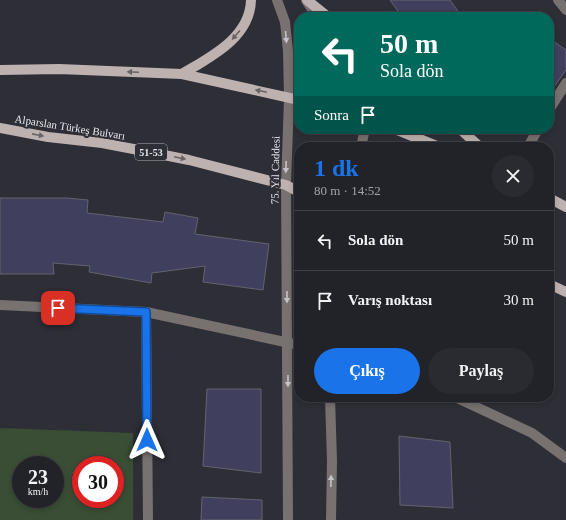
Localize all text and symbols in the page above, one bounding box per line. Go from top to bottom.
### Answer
icon: left [314,28,366,80]
text: 50 m [380,28,438,59]
one-way arrow [232,30,241,40]
one-way arrow [283,31,290,43]
text: Sola dön [380,61,444,81]
one-way arrow [127,69,139,76]
one-way arrow [255,88,267,94]
icon: arrive [357,104,379,126]
text: Sonra [314,107,349,123]
street label: Alparslan Türkeş Bulvarı [14,112,126,142]
one-way arrow [32,132,44,138]
street label: 75. Yıl Caddesi [268,136,282,204]
road number: 51-53 [135,144,167,160]
text: 1 dk [314,155,359,181]
button: close [492,155,534,197]
one-way arrow [174,156,186,162]
one-way arrow [283,161,290,173]
text: 80 m · 14:52 [314,183,381,198]
icon: left [314,230,336,252]
text: Sola dön [348,232,403,248]
text: 50 m [504,232,534,248]
icon: arrive [314,290,336,312]
pin [41,291,75,325]
one-way arrow [283,291,290,303]
text: Varış noktası [348,292,432,308]
text: 30 m [504,292,534,308]
icon: arrive [47,297,69,319]
button: Çıkış [314,348,420,394]
button: Paylaş [428,348,534,394]
one-way arrow [285,375,291,388]
position arrow [126,419,168,461]
speed limit sign: 30 [72,456,124,508]
text: 23 [28,466,48,488]
one-way arrow [328,474,334,487]
text: km/h [28,486,48,497]

